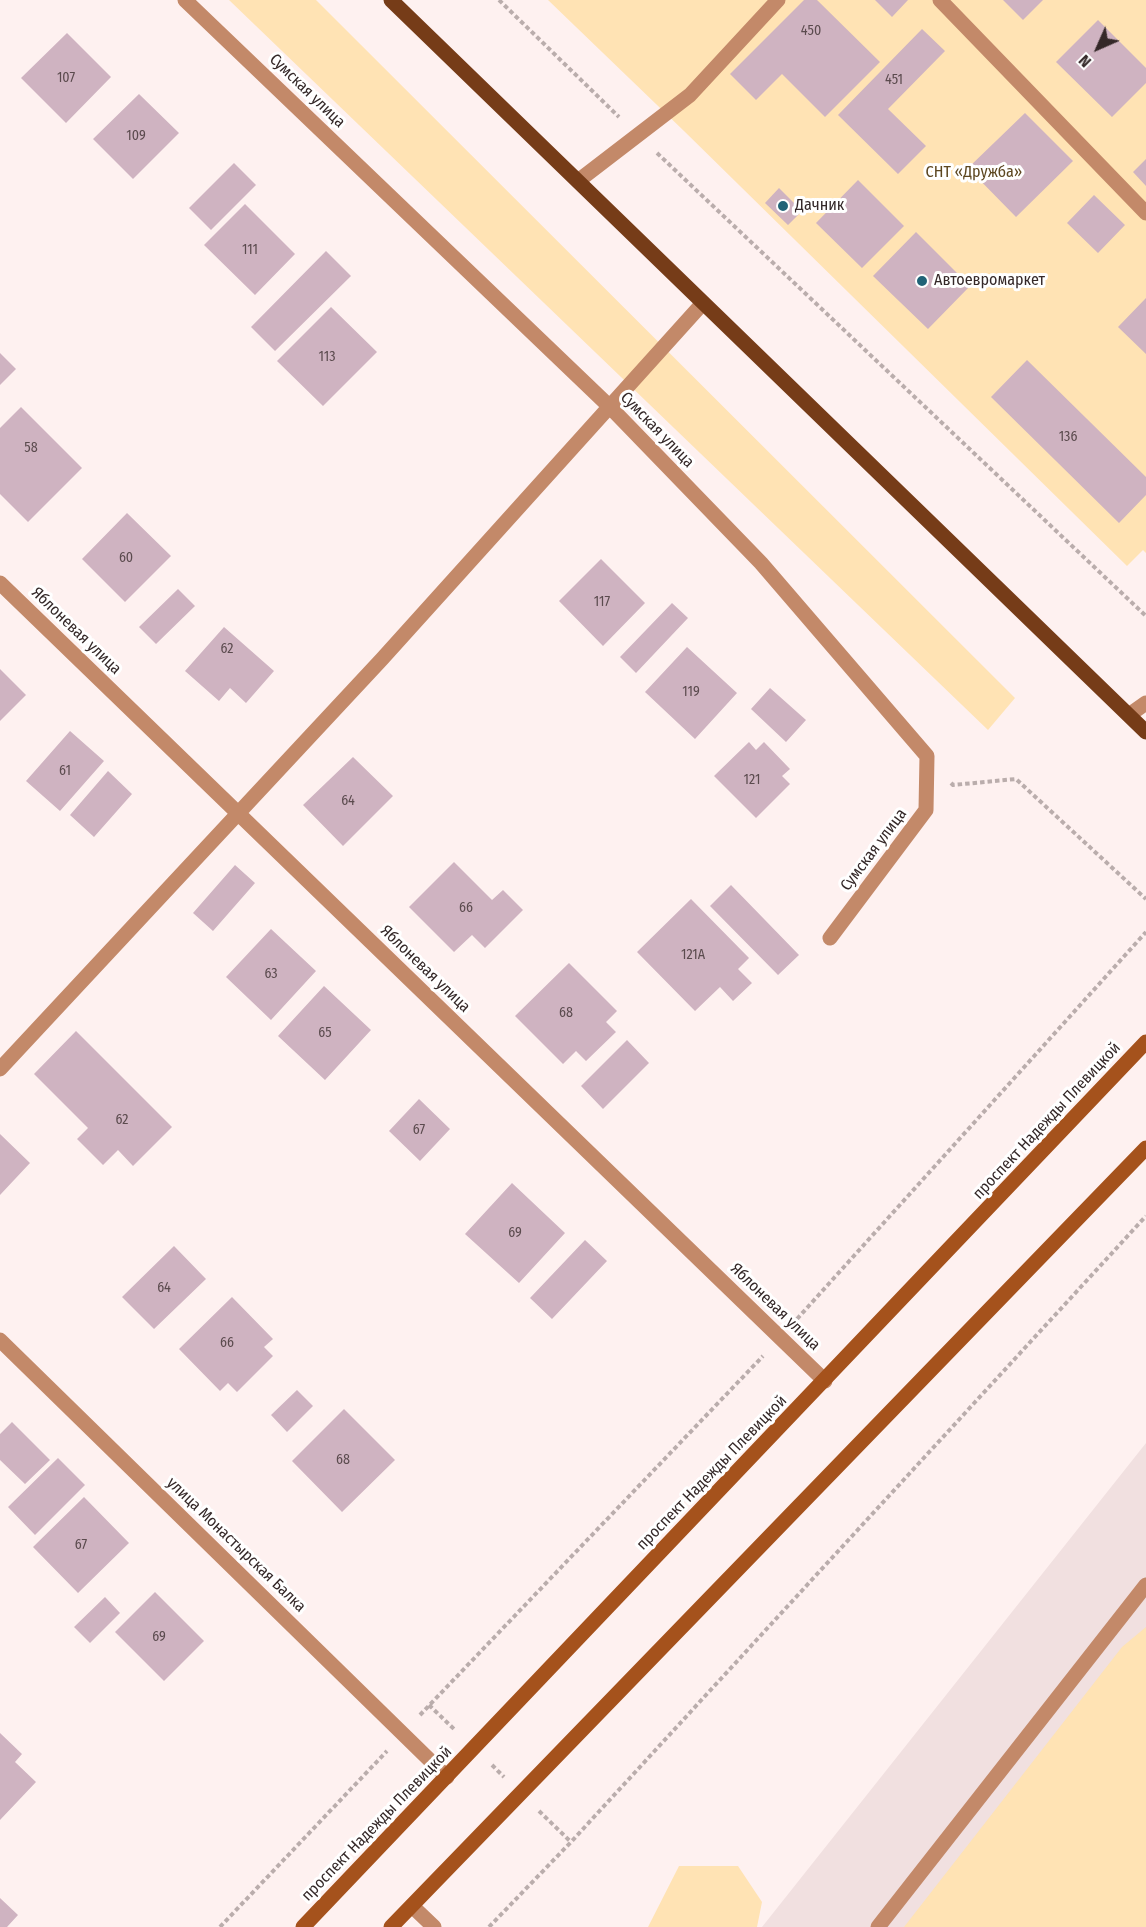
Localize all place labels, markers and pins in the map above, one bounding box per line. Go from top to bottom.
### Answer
place label: Дачник [795,196,844,216]
marker: Дачник [776,199,790,213]
place label: Автоевромаркет [934,271,1045,291]
marker: Автоевромаркет [915,274,929,288]

